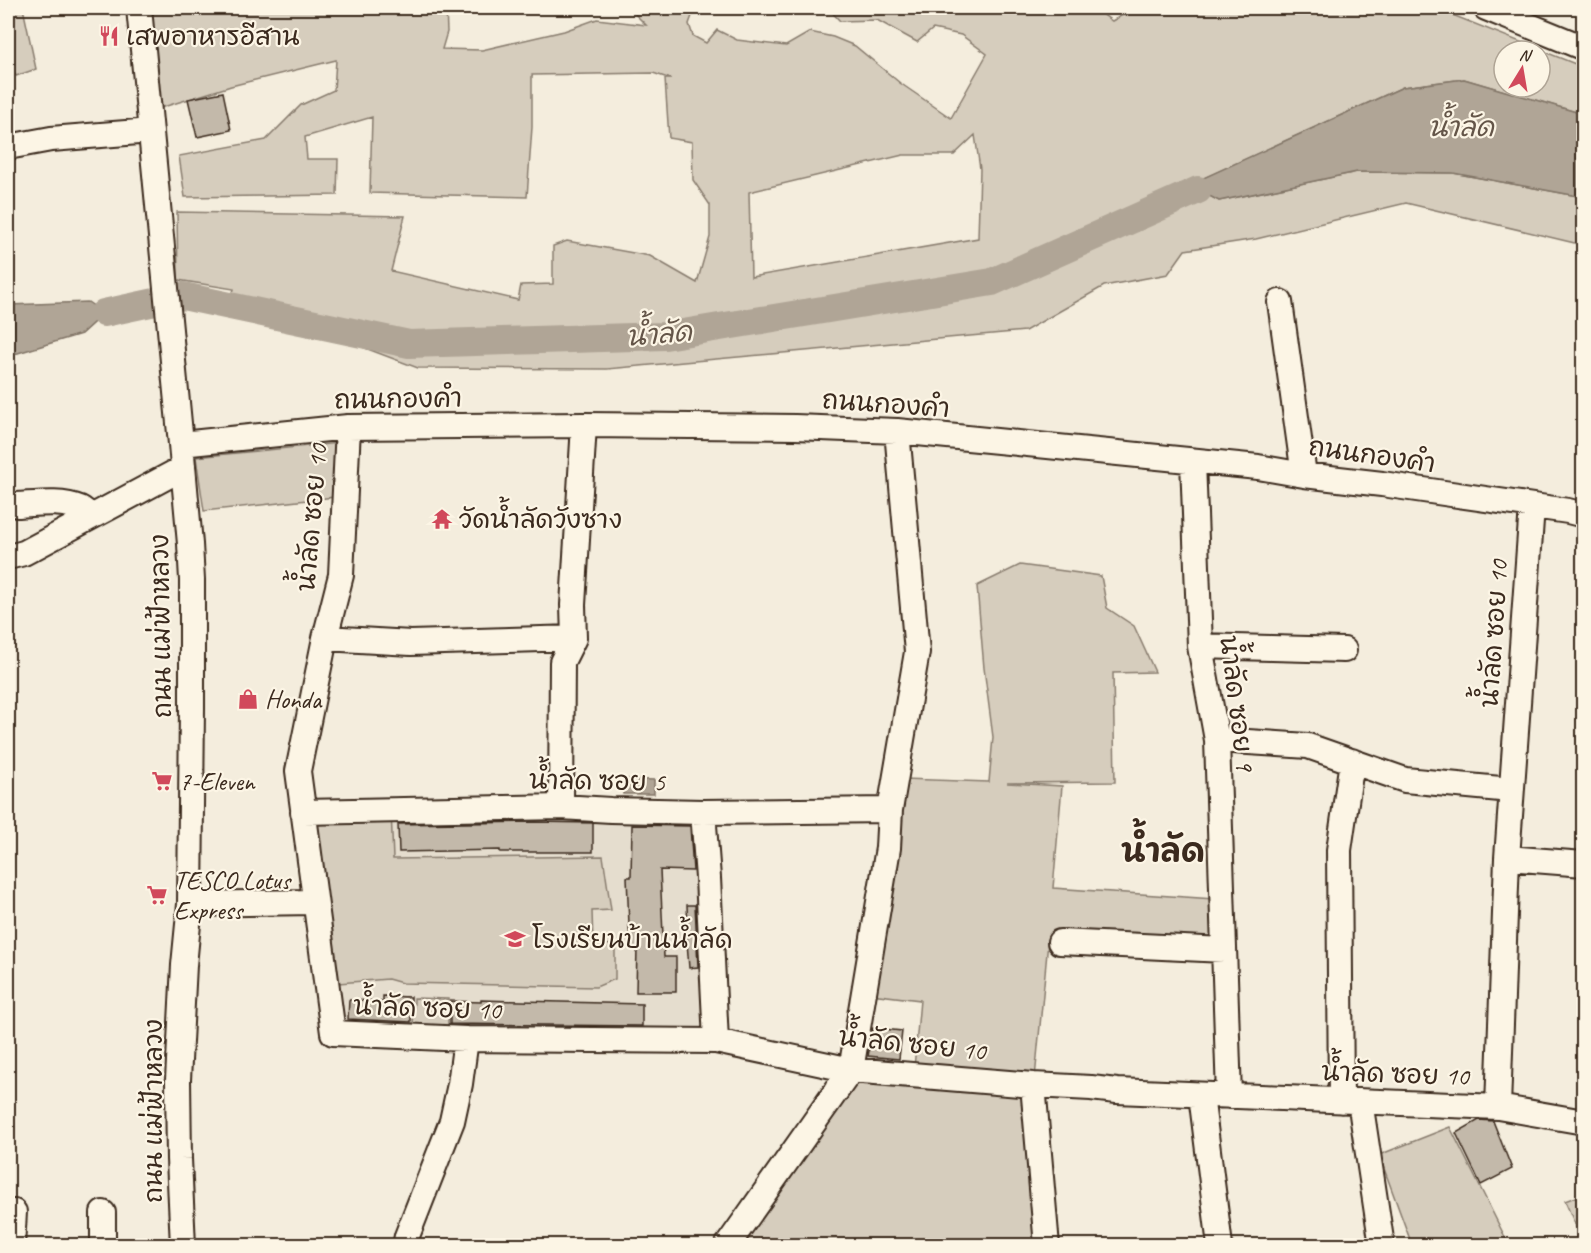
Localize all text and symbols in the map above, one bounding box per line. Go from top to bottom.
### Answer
place label: เสพอาหารอีสาน [126,20,300,53]
restaurant icon: เสพอาหารอีสาน [97,24,121,48]
north arrow [1492,39,1552,99]
text: N [1518,44,1534,67]
water label: น้ำลัด [1428,102,1495,144]
water label: น้ำลัด [624,306,695,354]
street label: ถนนกองคำ [334,381,462,417]
street label: ถนนกองคำ [821,383,951,425]
street label: ถนนกองคำ [1306,430,1438,480]
street label: น้ำลัด ซอย 10 [282,440,335,593]
place label: วัดน้ำลัดวังซาง [459,496,622,536]
temple icon: วัดน้ำลัดวังซาง [430,507,454,531]
street label: ถนน แม่ฟ้าหลวง [143,534,179,718]
street label: น้ำลัด ซอย 10 [1465,556,1516,709]
street label: น้ำลัด ซอย 9 [1212,633,1269,775]
place label: Honda [265,683,323,716]
shop icon: Honda [236,687,260,711]
street label: น้ำลัด ซอย 5 [529,756,667,799]
place label: 7-Eleven [179,765,256,798]
supermarket icon: 7-Eleven [150,769,174,793]
district label: น้ำลัด [1121,818,1205,872]
place label: TESCO Lotus Express [174,864,292,927]
supermarket icon: TESCO Lotus Express [145,883,169,907]
place label: โรงเรียนบ้านน้ำลัด [532,916,733,956]
school or university icon: โรงเรียนบ้านน้ำลัด [503,927,527,951]
street label: น้ำลัด ซอย 10 [353,982,504,1027]
street label: น้ำลัด ซอย 10 [837,1013,990,1068]
street label: ถนน แม่ฟ้าหลวง [137,1019,170,1203]
street label: น้ำลัด ซอย 10 [1321,1048,1472,1093]

